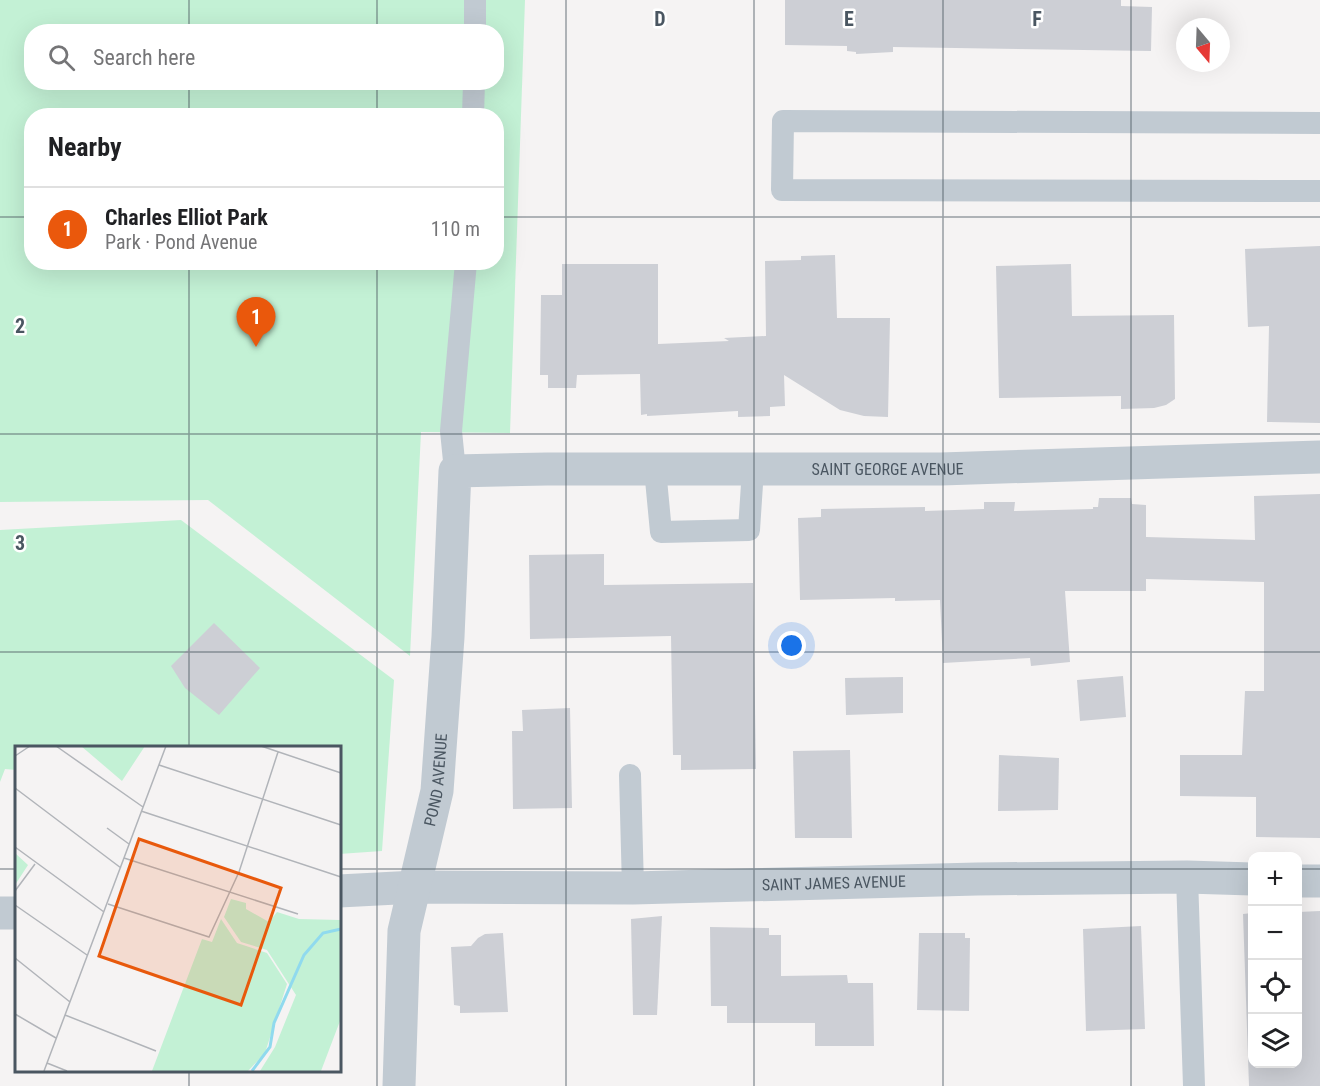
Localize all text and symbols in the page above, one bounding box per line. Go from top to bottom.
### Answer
text: D [654,7,666,31]
text: E [844,7,854,31]
text: F [1032,7,1042,31]
north arrow [1176,18,1230,72]
search box [24,24,504,90]
icon: search [45,41,78,74]
text: Search here [93,45,195,70]
text: Nearby [48,132,122,162]
text: Charles Elliot Park [105,205,268,230]
text: 1 [62,217,73,241]
text: 110 m [431,217,480,241]
text: Park · Pond Avenue [105,230,258,254]
pin: 1 [236,298,276,347]
text: 2 [15,314,25,338]
street label: SAINT GEORGE AVENUE [812,459,964,479]
text: 3 [15,531,25,555]
your location [777,631,806,660]
street label: POND AVENUE [420,733,451,828]
inset map [15,746,340,1071]
map controls [1248,852,1302,1068]
button: + [1248,852,1302,906]
street label: SAINT JAMES AVENUE [762,872,906,895]
button: − [1248,906,1302,960]
button: locate [1248,960,1302,1014]
button: layers [1248,1014,1302,1068]

